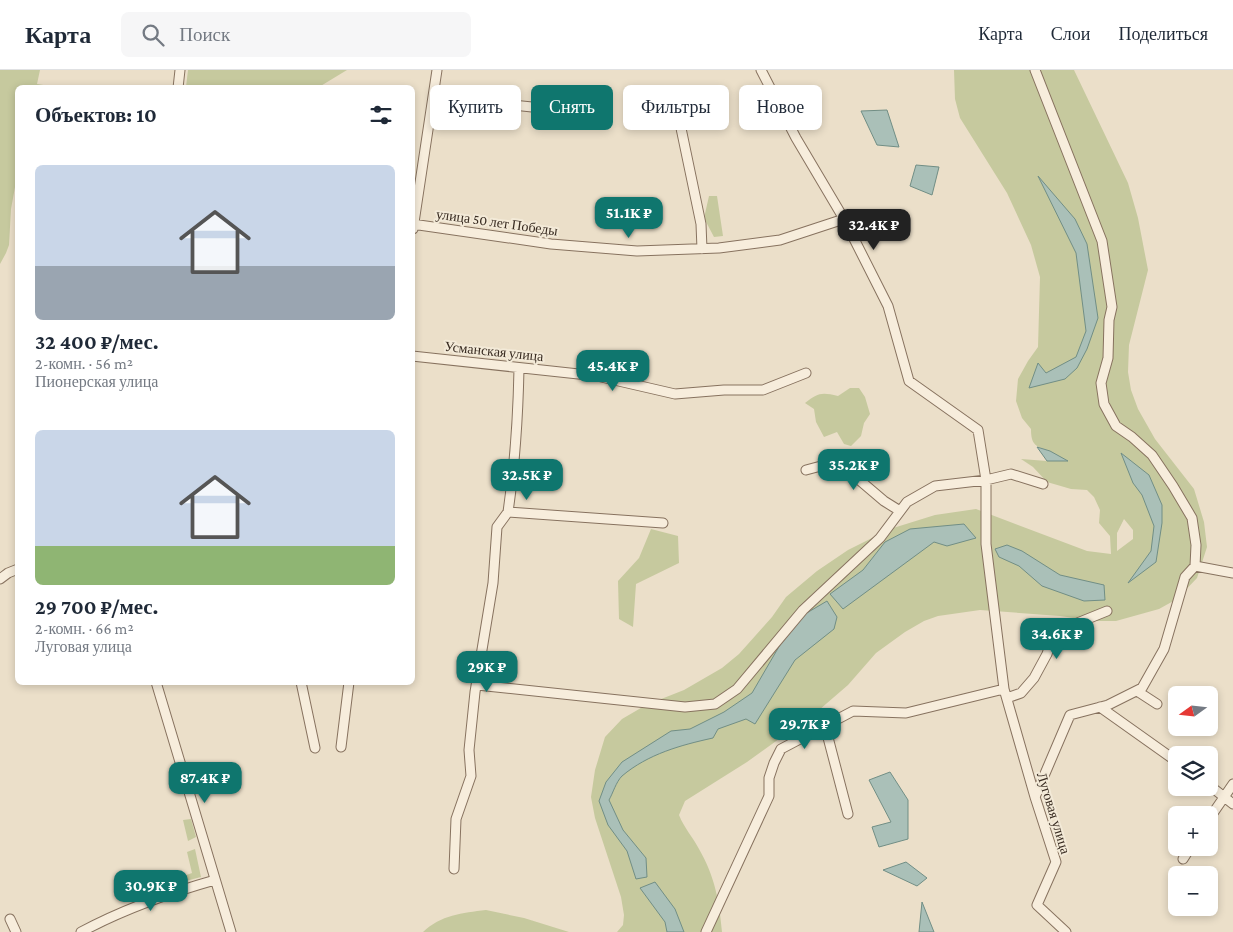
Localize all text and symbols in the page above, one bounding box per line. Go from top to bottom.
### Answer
search box [121,12,471,57]
text: Карта [25,21,91,48]
icon: search [139,21,167,49]
text: Поиск [179,24,230,45]
text: Карта [978,24,1023,44]
text: Слои [1051,24,1090,44]
text: Поделиться [1118,24,1208,44]
chip: Купить [430,85,521,130]
chip: Снять [531,85,613,130]
chip: Фильтры [623,85,729,130]
chip: Новое [739,85,822,130]
icon: filters [367,101,395,129]
text: Объектов: 10 [35,103,157,127]
pin: 51.1K ₽ [583,196,675,239]
icon: home [170,197,260,287]
text: 51.1K ₽ [606,204,652,221]
street label: улица 50 лет Победы [435,206,560,239]
pin: 32.4K ₽ [828,208,920,251]
text: 32.4K ₽ [849,216,899,233]
text: 32 400 ₽/мес. [35,330,159,354]
street label: Усманская улица [444,338,545,364]
pin: 45.4K ₽ [567,350,659,392]
text: 2-комн. · 56 m² [35,355,133,372]
text: 45.4K ₽ [587,357,639,374]
text: Пионерская улица [35,373,158,390]
pin: 35.2K ₽ [808,448,900,491]
text: 35.2K ₽ [829,456,879,473]
pin: 32.5K ₽ [481,458,573,501]
icon: home [170,462,260,552]
text: 32.5K ₽ [502,466,552,483]
text: 29 700 ₽/мес. [35,595,158,619]
pin: 34.6K ₽ [1011,618,1103,660]
text: 2-комн. · 66 m² [35,620,134,637]
text: 34.6K ₽ [1031,625,1083,642]
text: Луговая улица [35,638,132,655]
pin: 29K ₽ [452,650,522,693]
text: 29K ₽ [468,658,507,675]
north arrow [1168,686,1218,736]
map controls [1168,686,1218,916]
pin: 29.7K ₽ [759,708,851,750]
text: 29.7K ₽ [780,715,830,732]
button: layers [1168,746,1218,796]
pin: 87.4K ₽ [159,762,251,804]
text: 87.4K ₽ [180,769,230,786]
street label: Луговая улица [1034,770,1074,857]
button: + [1168,806,1218,856]
button: − [1168,866,1218,916]
pin: 30.9K ₽ [105,870,197,912]
text: 30.9K ₽ [125,877,177,894]

